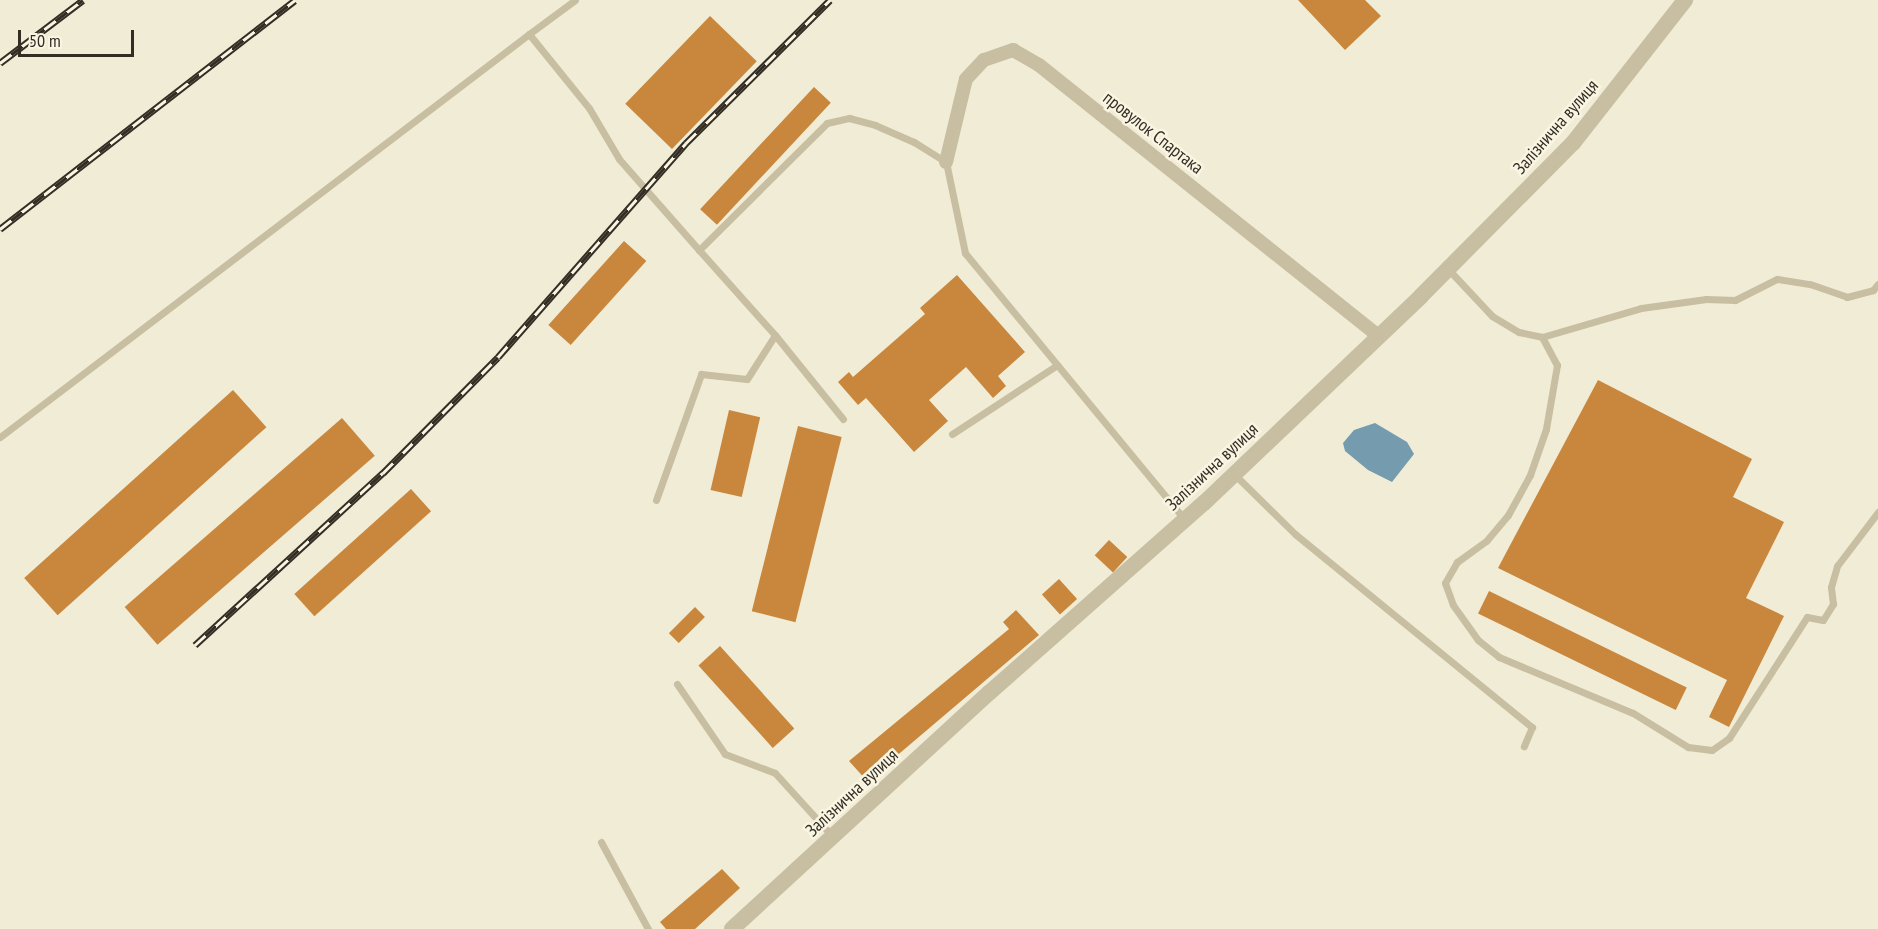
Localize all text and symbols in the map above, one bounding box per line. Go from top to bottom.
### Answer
scale bar [21,18,136,56]
text: 50 m [29,29,61,52]
street label: Залізнична вулиця [1509,75,1603,179]
street label: провулок Спартака [1099,87,1207,179]
street label: Залізнична вулиця [1161,419,1263,515]
street label: Залізнична вулиця [801,745,903,841]

